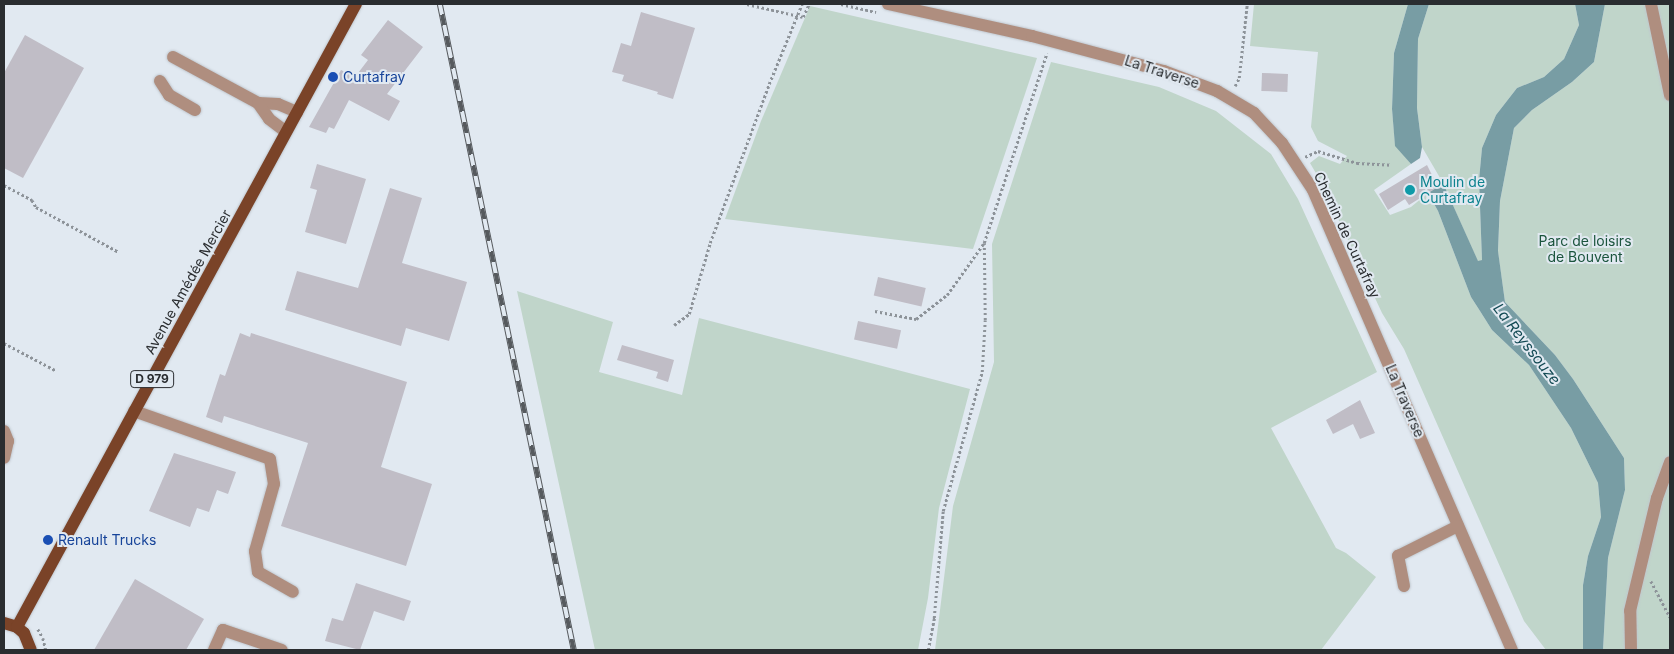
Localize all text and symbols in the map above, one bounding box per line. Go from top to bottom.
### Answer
street label: La Traverse [1123,52,1201,92]
place label: Curtafray [343,69,405,85]
marker: Curtafray [327,71,339,83]
street label: Chemin de Curtafray [1310,169,1384,301]
place label: Moulin de Curtafray [1420,174,1485,206]
marker: Moulin de Curtafray [1404,184,1416,196]
street label: Avenue Amédée Mercier [141,207,235,357]
park label: Parc de loisirs de Bouvent [1538,233,1632,266]
water label: La Reyssouze [1490,300,1564,388]
street label: La Traverse [1382,362,1428,440]
road number: D 979 [130,369,174,388]
place label: Renault Trucks [58,532,156,548]
marker: Renault Trucks [42,534,54,546]

